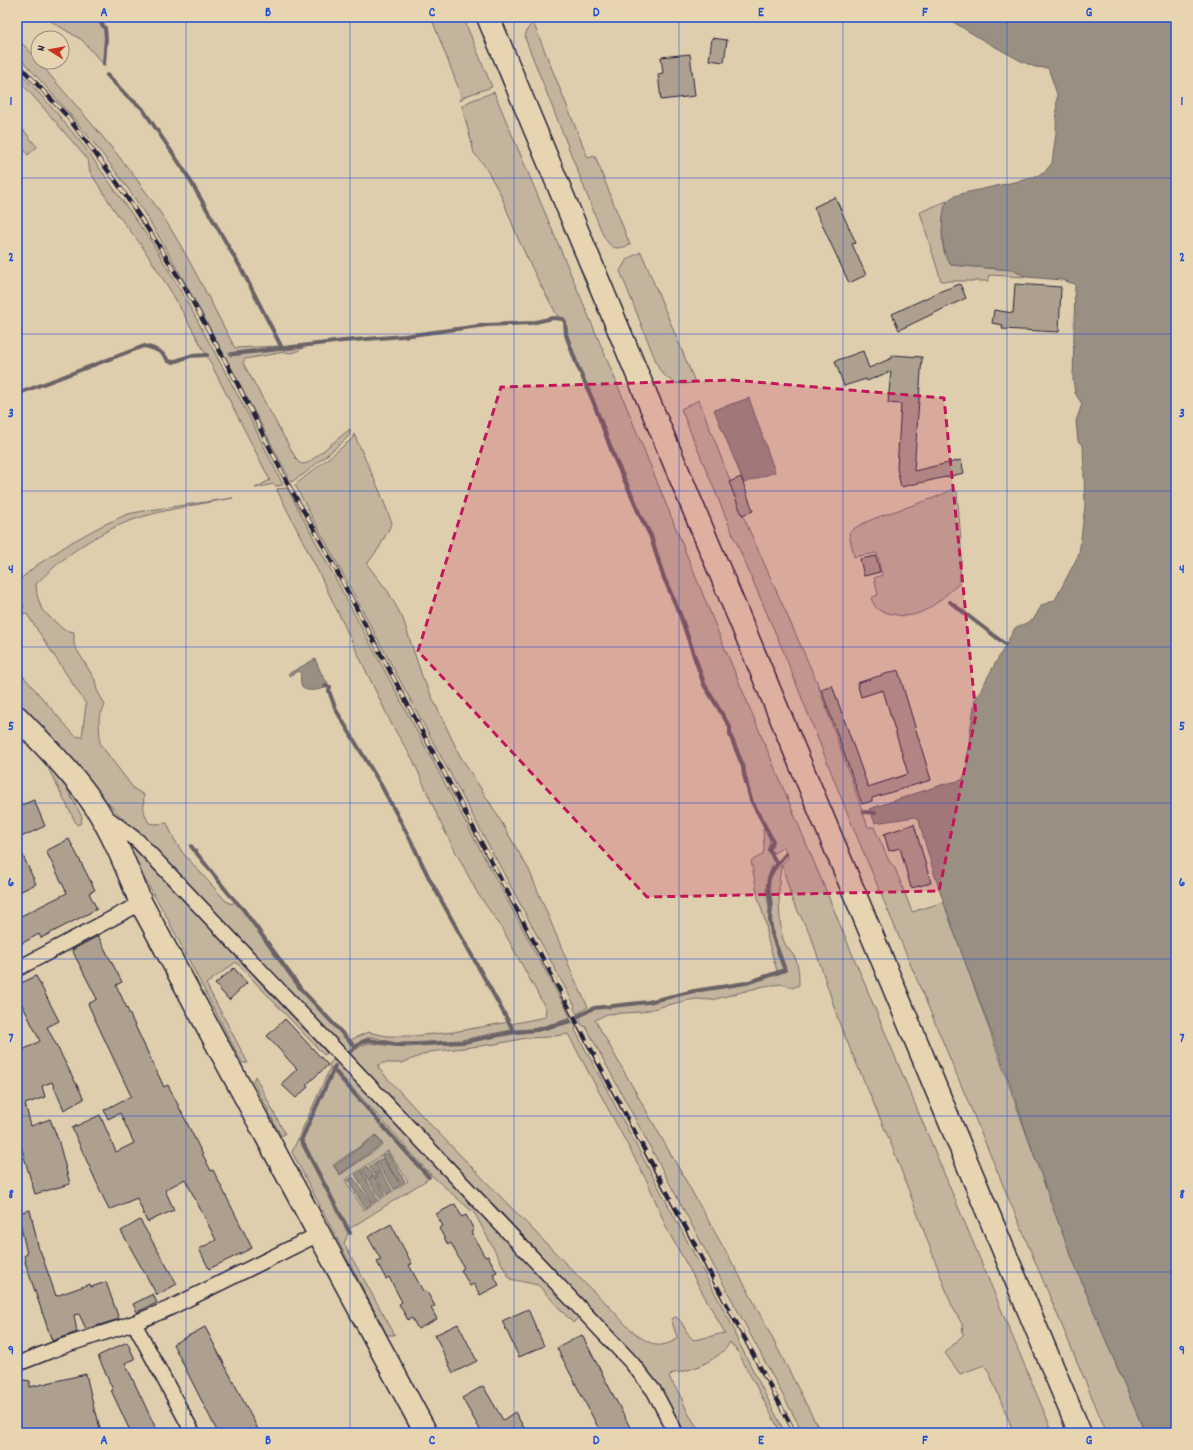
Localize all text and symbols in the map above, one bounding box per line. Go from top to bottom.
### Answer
text: A [100,4,108,23]
text: B [265,4,271,23]
text: C [429,4,436,23]
text: D [593,4,600,23]
text: E [758,4,765,23]
text: F [922,4,928,23]
text: G [1086,4,1093,23]
north arrow [30,30,70,70]
text: N [34,44,51,53]
text: 1 [10,93,13,112]
text: 1 [1181,93,1184,112]
text: 2 [8,249,14,268]
text: 2 [1179,249,1185,268]
text: 3 [8,405,14,424]
text: 3 [1179,405,1185,424]
text: 4 [8,561,14,580]
text: 4 [1179,561,1185,580]
text: 5 [8,718,14,737]
text: 5 [1179,718,1185,737]
text: 6 [8,874,15,893]
text: 6 [1179,874,1186,893]
text: 7 [9,1030,14,1049]
text: 7 [1180,1030,1185,1049]
text: 8 [8,1186,14,1205]
text: 8 [1179,1186,1185,1205]
text: 9 [8,1342,14,1361]
text: 9 [1179,1342,1185,1361]
text: A [100,1432,108,1450]
text: B [265,1432,271,1450]
text: C [429,1432,436,1450]
text: D [593,1432,600,1450]
text: E [758,1432,765,1450]
text: F [922,1432,928,1450]
text: G [1086,1432,1093,1450]

